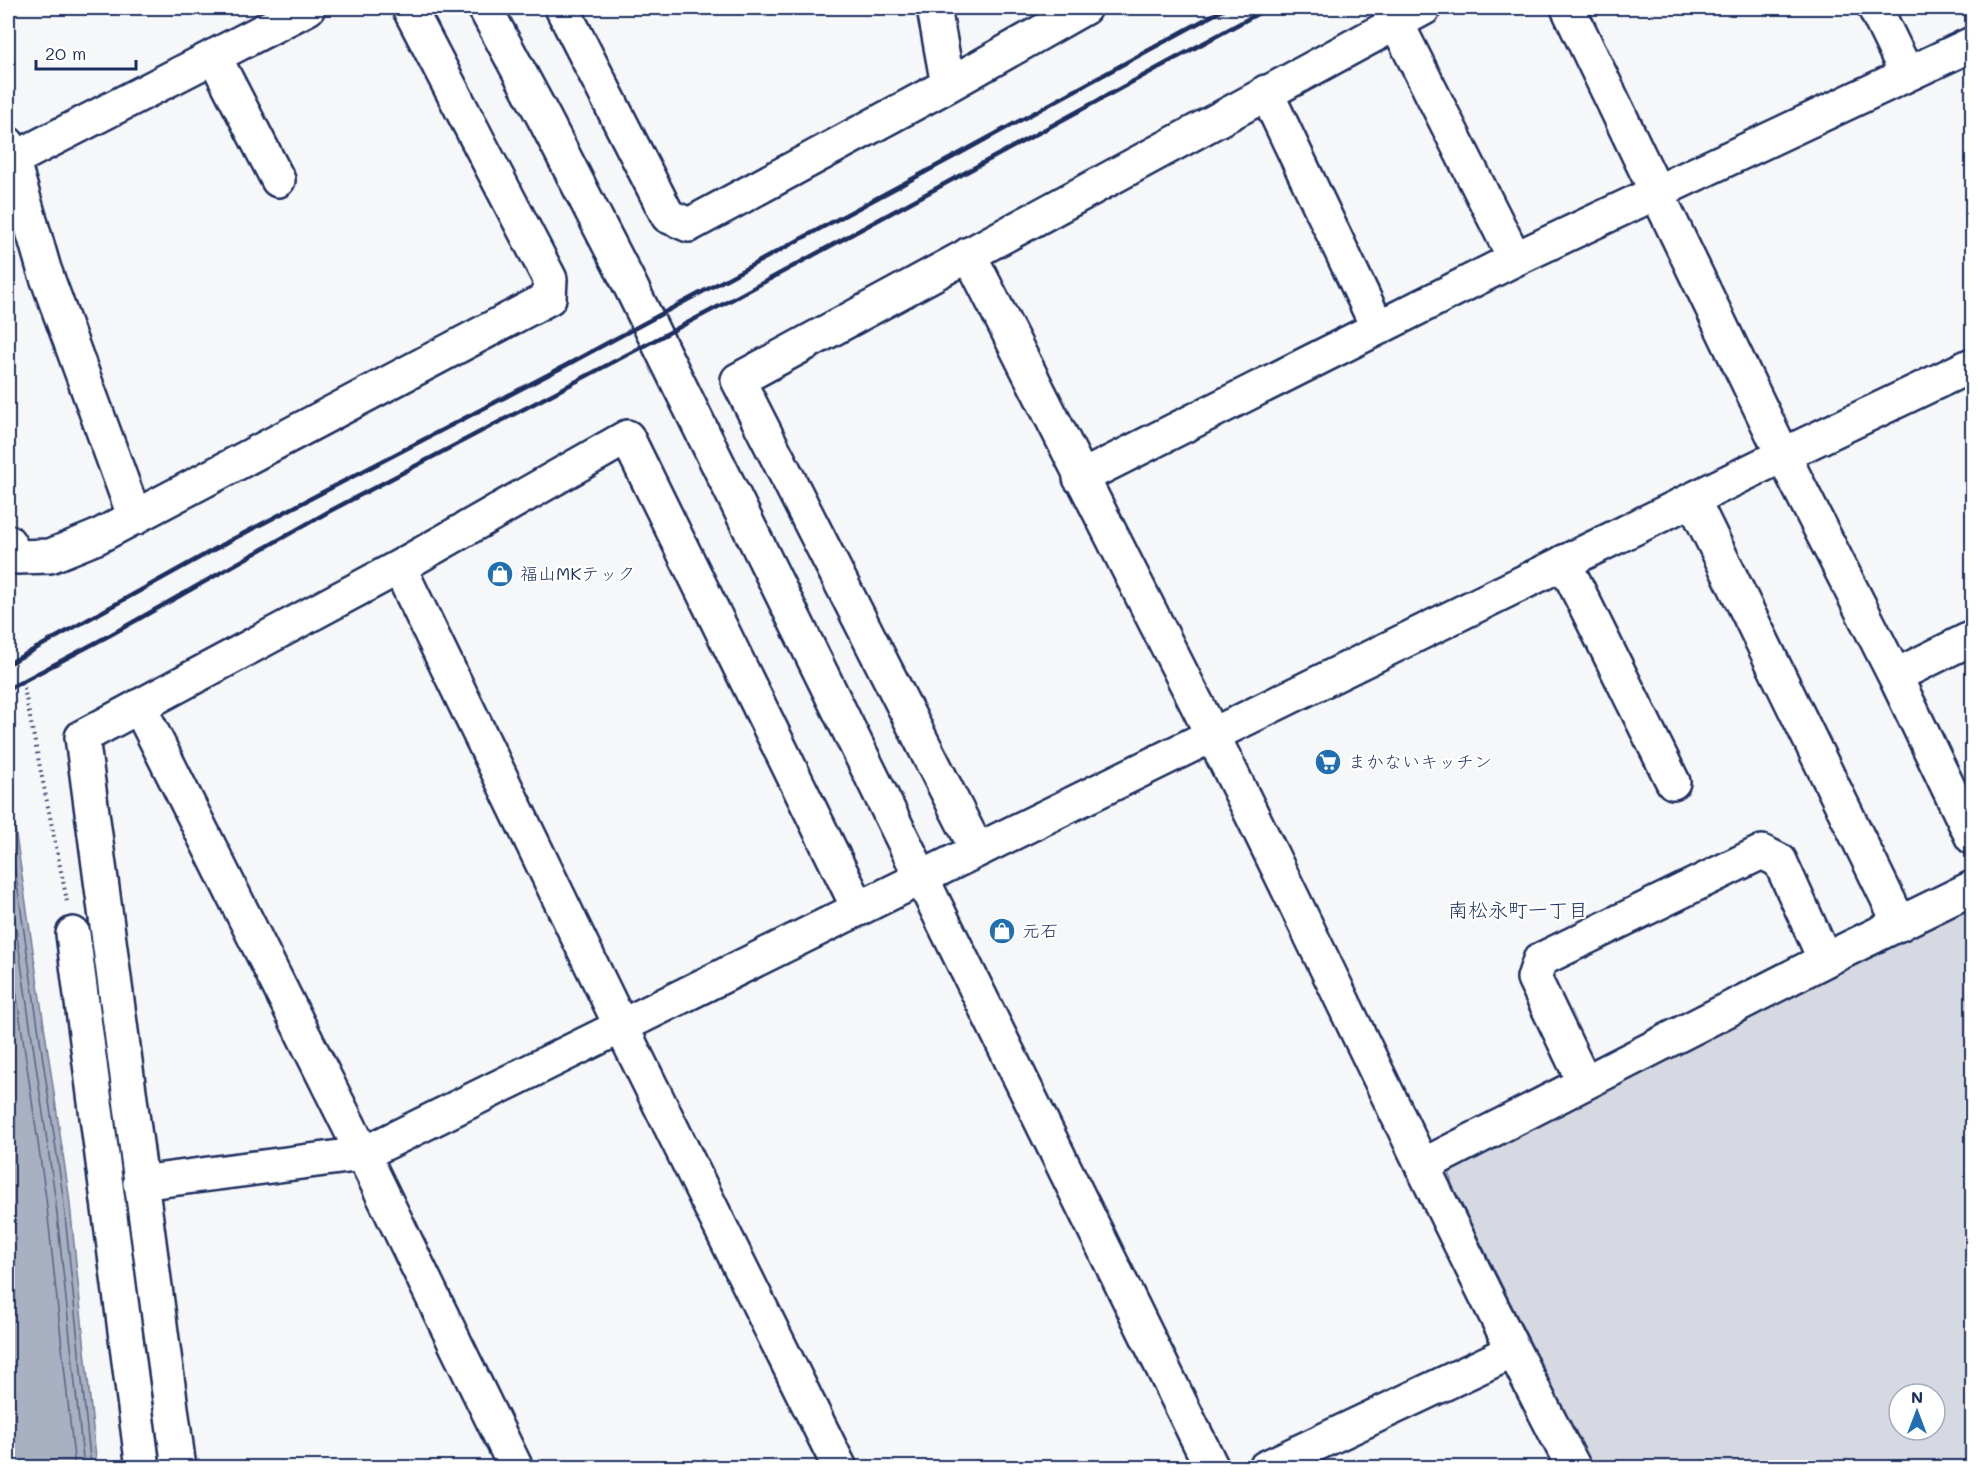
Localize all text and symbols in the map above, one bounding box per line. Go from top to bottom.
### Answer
scale bar [36,33,136,71]
text: 20 m [45,41,86,65]
shop icon: 福山MKテック [485,559,515,589]
place label: 福山MKテック [520,561,635,585]
supermarket icon: まかないキッチン [1313,747,1343,777]
place label: まかないキッチン [1348,749,1492,773]
district label: 南松永町一丁目 [1448,896,1588,922]
shop icon: 元石 [987,916,1017,946]
place label: 元石 [1022,918,1058,942]
north arrow [1887,1382,1947,1442]
text: N [1911,1386,1923,1407]

